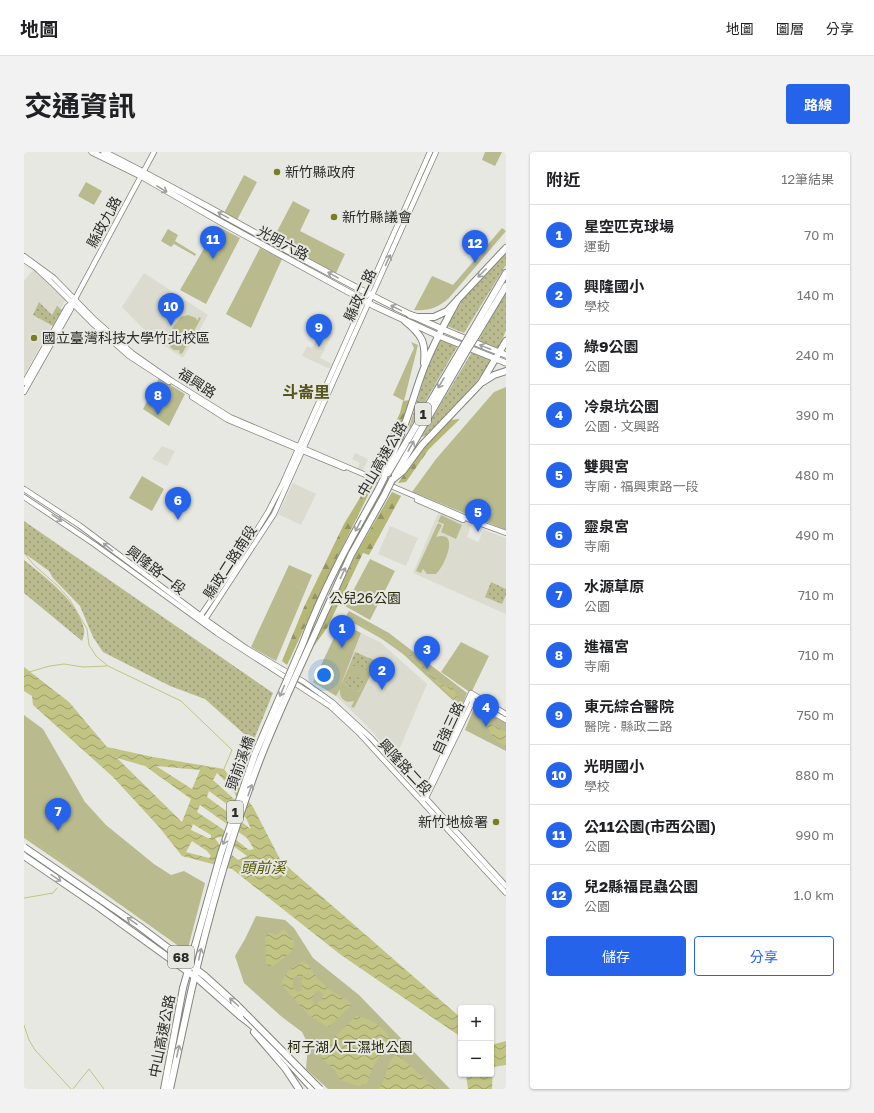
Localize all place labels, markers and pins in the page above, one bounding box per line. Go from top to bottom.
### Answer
place label: 新竹縣政府 [285,163,355,180]
marker: 新竹縣政府 [272,167,282,177]
place label: 新竹縣議會 [342,208,412,225]
marker: 新竹縣議會 [329,212,339,222]
pin: 11 [200,226,226,259]
pin: 12 [462,230,488,263]
pin: 10 [158,293,184,326]
pin: 9 [306,314,332,347]
place label: 國立臺灣科技大學竹北校區 [42,329,210,346]
marker: 國立臺灣科技大學竹北校區 [29,333,39,343]
pin: 8 [145,382,171,415]
pin: 6 [165,487,191,520]
pin: 5 [465,499,491,532]
pin: 1 [329,615,355,648]
pin: 3 [414,636,440,669]
pin: 2 [369,657,395,690]
pin: 4 [473,694,499,727]
pin: 7 [45,798,71,831]
place label: 新竹地檢署 [418,813,488,830]
marker: 新竹地檢署 [491,817,501,827]

